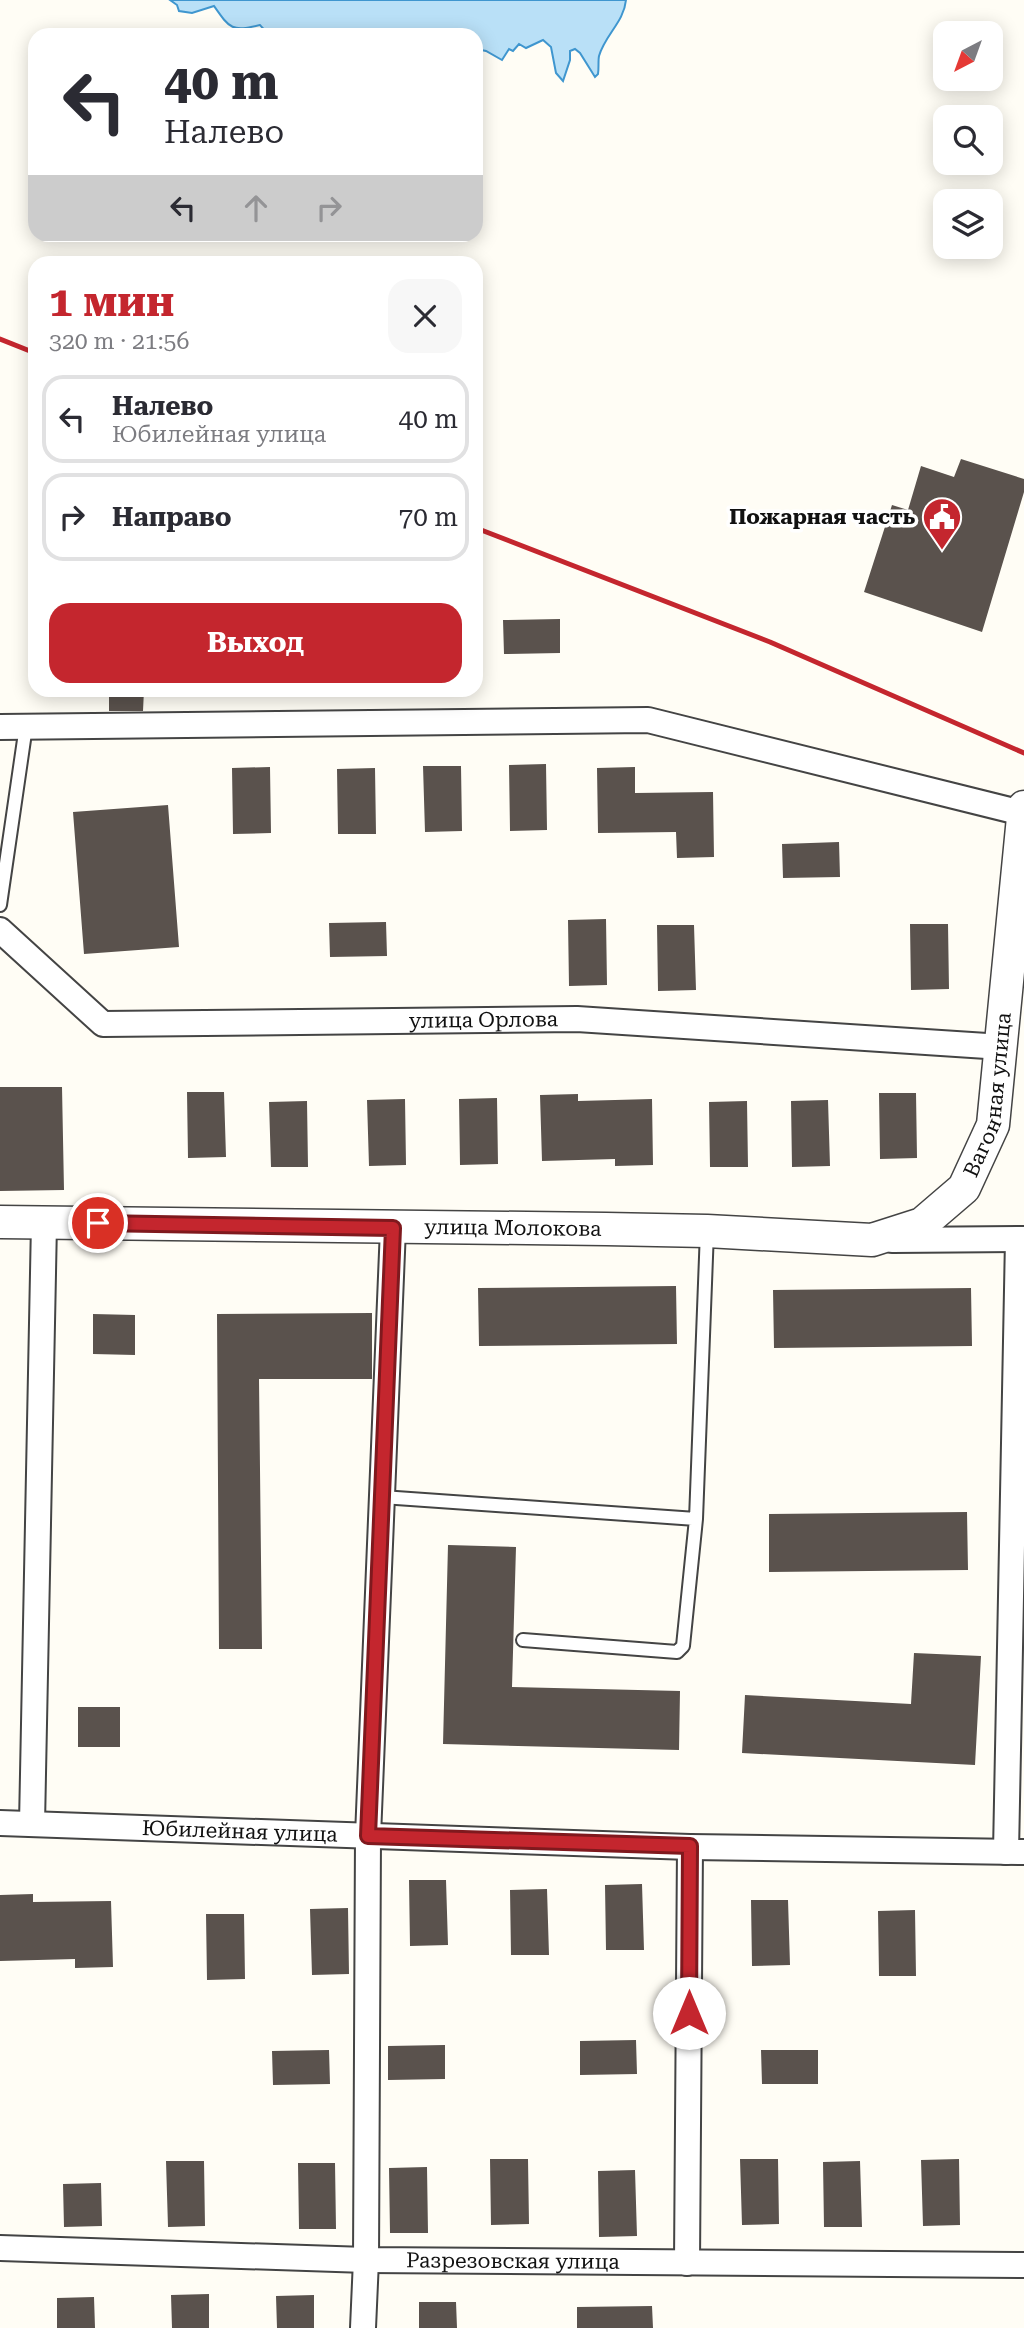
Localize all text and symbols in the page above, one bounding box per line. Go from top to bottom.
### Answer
north arrow [933,21,1003,91]
map controls [933,21,1003,259]
text: 40 m [164,54,279,111]
icon: left [49,56,140,147]
button: search [933,105,1003,175]
text: Налево [164,113,284,151]
icon: left [164,189,202,227]
icon: ahead [237,189,275,227]
icon: right [310,189,348,227]
button: layers [933,189,1003,259]
text: 1 мин [49,277,174,326]
button: close [388,279,462,353]
text: 320 m · 21:56 [49,328,189,355]
text: Налево [112,391,213,421]
icon: left [53,400,91,438]
text: 40 m [399,404,458,434]
text: Юбилейная улица [112,421,326,448]
public building icon: Пожарная часть [921,496,963,551]
icon: right [53,498,91,536]
text: Направо [112,502,232,532]
text: 70 m [399,502,458,532]
place label: Пожарная часть [729,505,916,529]
button: Выход [49,603,462,683]
street label: улица Орлова [409,1007,559,1033]
street label: Вагонная улица [959,1011,1016,1181]
pin [68,1193,128,1253]
icon: arrive [79,1204,117,1242]
street label: улица Молокова [424,1215,602,1241]
street label: Юбилейная улица [142,1816,339,1847]
position arrow [652,1976,726,2050]
street label: Разрезовская улица [406,2248,620,2274]

